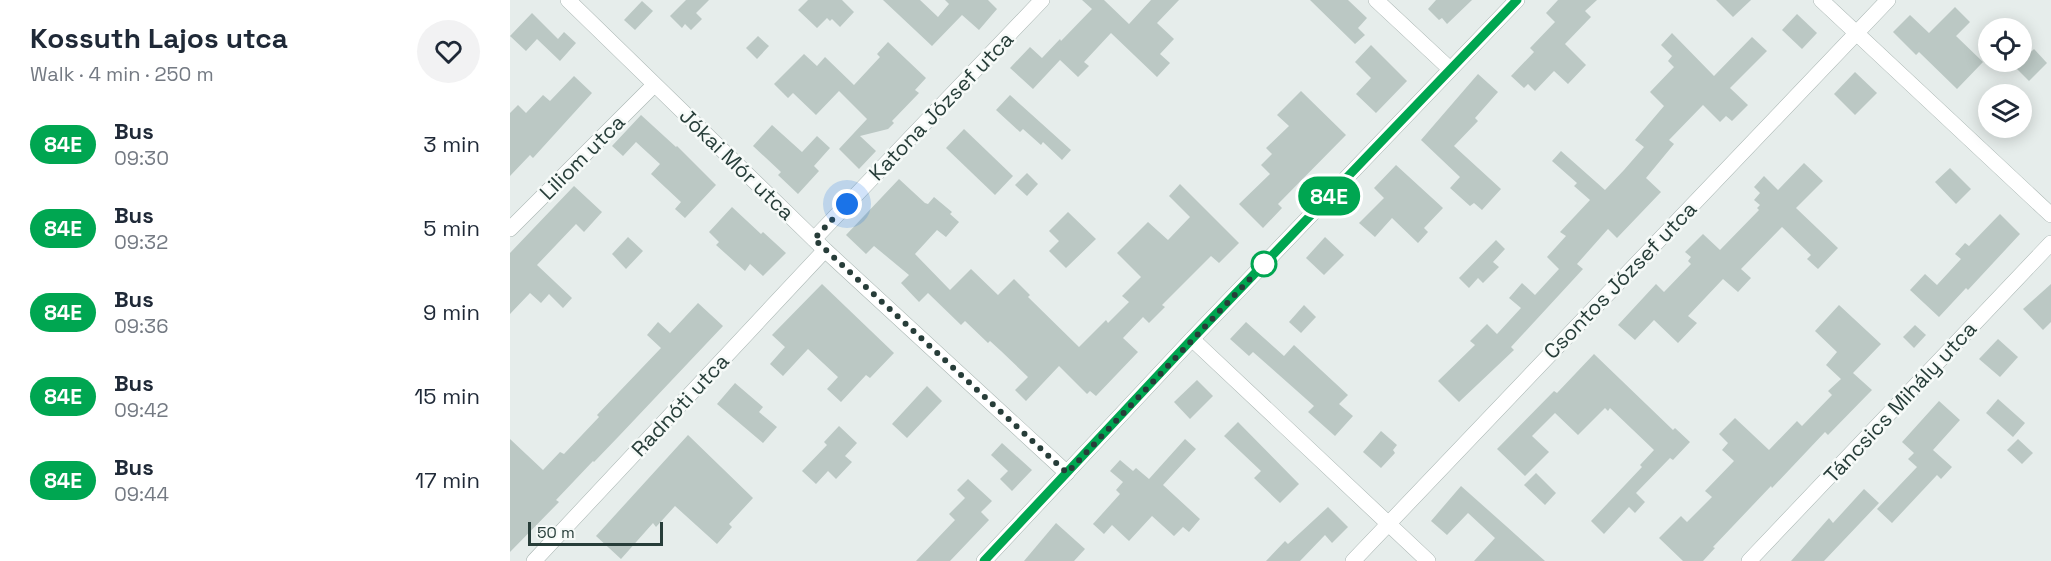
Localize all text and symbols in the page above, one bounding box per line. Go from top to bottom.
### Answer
map controls [1978,18,2032,138]
button: locate [1978,18,2032,72]
text: Kossuth Lajos utca [30,20,288,56]
button: heart [417,20,480,83]
street label: Katona József utca [863,26,1019,186]
text: Walk · 4 min · 250 m [30,61,214,87]
button: layers [1978,84,2032,138]
street label: Jókai Mór utca [674,102,800,226]
street label: Liliom utca [534,109,630,205]
text: Bus [114,117,154,145]
text: 3 min [423,130,480,158]
text: 84E [44,131,82,158]
text: 09:30 [114,145,169,171]
line badge: 84E [1294,176,1364,216]
text: 84E [1310,183,1348,210]
your location [832,189,862,219]
street label: Csontos József utca [1538,196,1702,364]
text: Bus [114,201,154,229]
text: 5 min [423,214,480,242]
text: 84E [44,215,82,242]
text: 09:32 [114,229,168,255]
unlabelled marker [1251,251,1277,277]
text: Bus [114,285,154,313]
text: 9 min [423,298,480,326]
text: 84E [44,299,82,326]
text: 09:36 [114,313,168,339]
street label: Táncsics Mihály utca [1818,315,1982,489]
street label: Radnóti utca [625,348,735,462]
text: Bus [114,369,154,397]
text: 15 min [414,382,480,410]
text: 84E [44,383,82,410]
text: 09:42 [114,397,169,423]
text: Bus [114,453,154,481]
text: 17 min [415,466,480,494]
text: 84E [44,467,82,494]
text: 09:44 [114,481,169,507]
scale bar [528,519,663,546]
text: 50 m [537,522,575,543]

